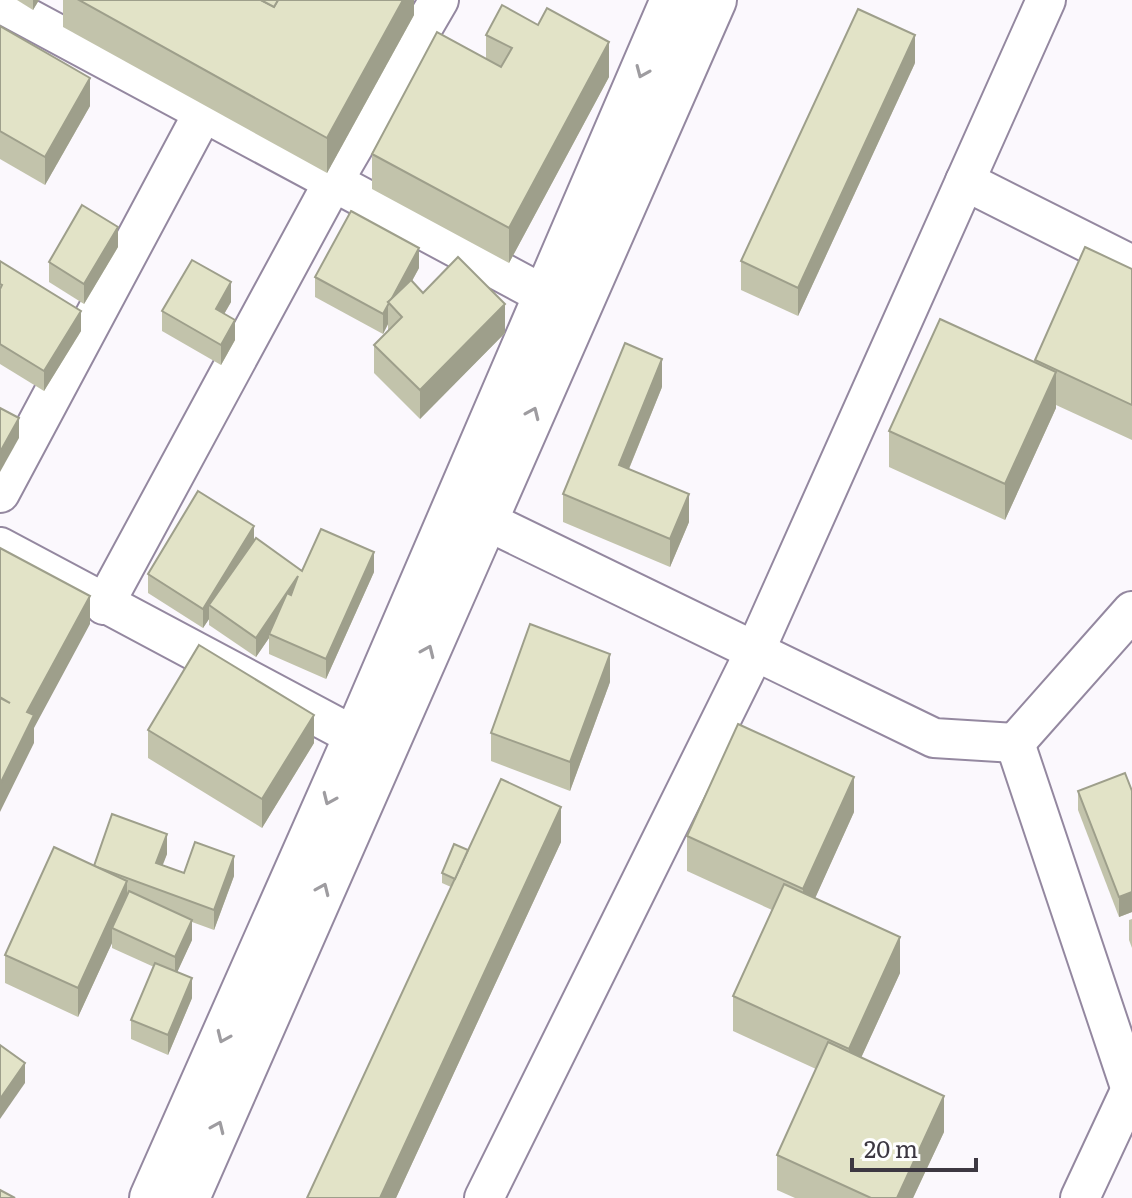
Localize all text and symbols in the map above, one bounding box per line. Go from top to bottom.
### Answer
one-way arrow [635,64,651,78]
one-way arrow [523,407,539,421]
one-way arrow [418,645,434,659]
one-way arrow [322,791,338,805]
one-way arrow [314,883,330,897]
one-way arrow [217,1029,233,1043]
one-way arrow [209,1120,225,1135]
scale bar [852,1122,976,1172]
text: 20 m [864,1130,918,1165]

